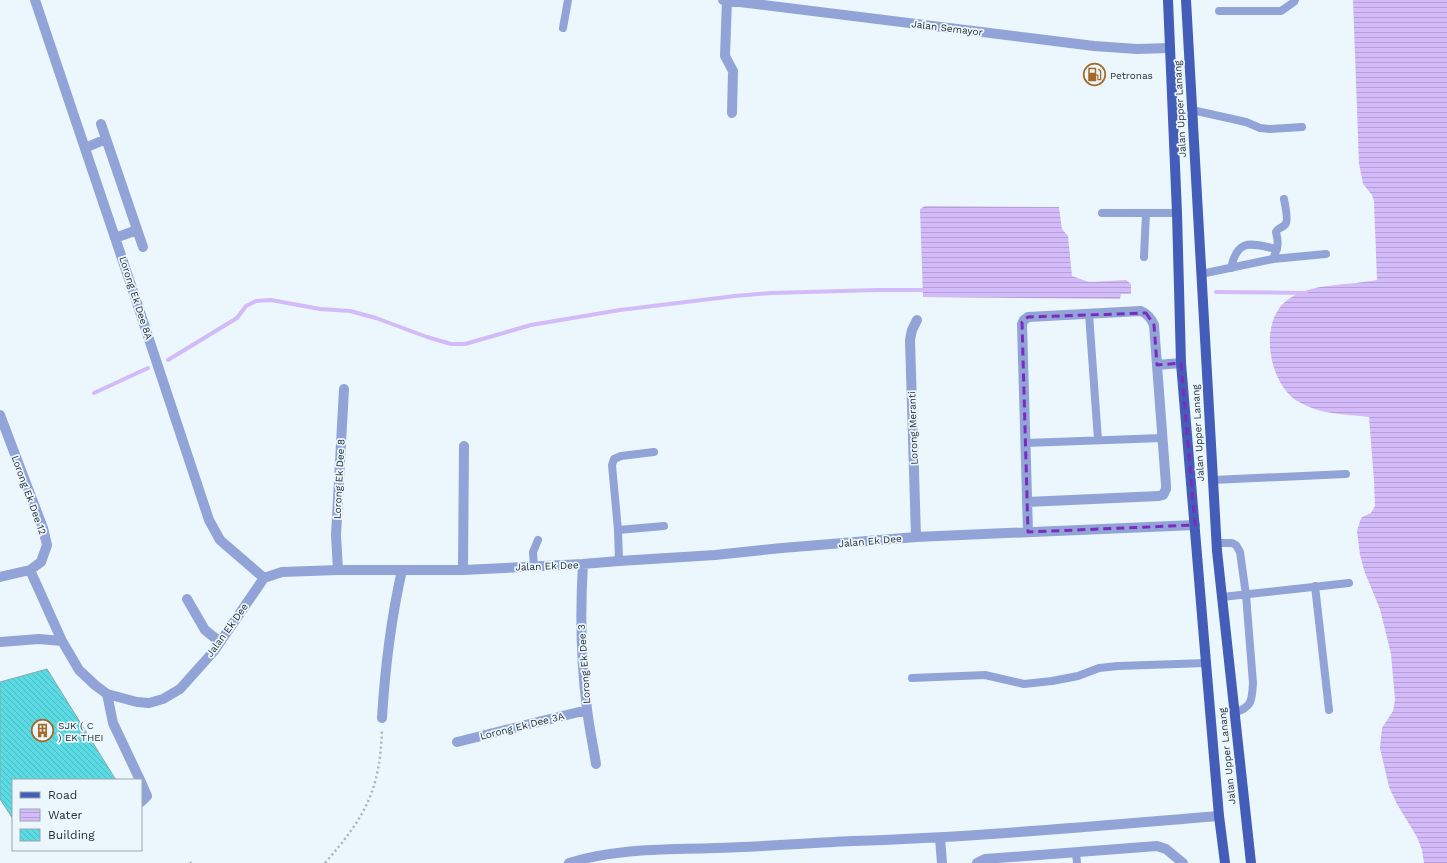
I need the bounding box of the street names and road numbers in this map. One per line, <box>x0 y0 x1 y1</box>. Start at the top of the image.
street label: Jalan Semayor <box>911 18 983 38</box>
street label: Jalan Upper Lanang <box>1172 60 1188 158</box>
street label: Lorong Ek Dee 8A <box>117 255 155 341</box>
street label: Jalan Upper Lanang <box>1190 384 1206 482</box>
street label: Lorong Meranti <box>906 391 920 465</box>
street label: Lorong Ek Dee 8 <box>331 439 347 519</box>
street label: Lorong Ek Dee 12 <box>10 454 49 536</box>
street label: Jalan Ek Dee <box>838 533 902 549</box>
street label: Jalan Ek Dee <box>515 559 579 573</box>
street label: Jalan Ek Dee <box>204 601 250 659</box>
street label: Lorong Ek Dee 3 <box>576 624 592 704</box>
street label: Jalan Upper Lanang <box>1216 706 1238 805</box>
street label: Lorong Ek Dee 3A <box>479 710 566 742</box>

